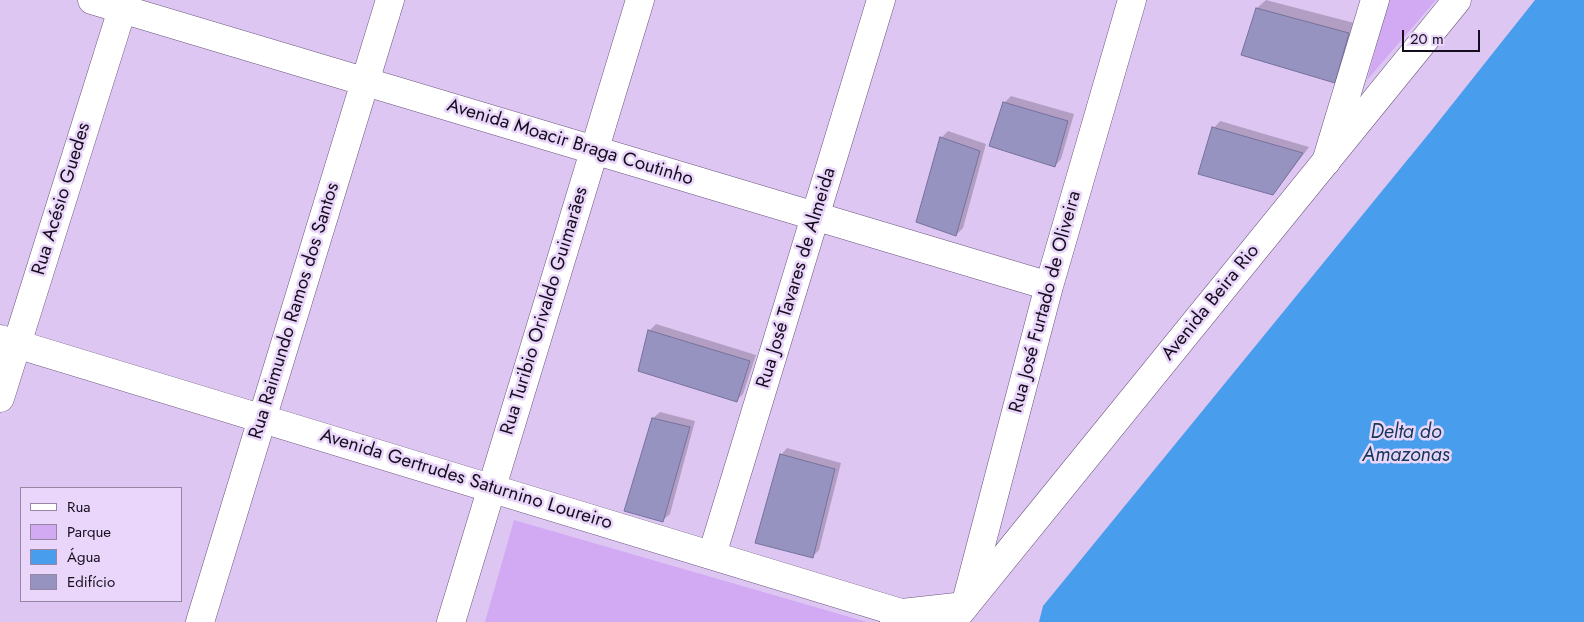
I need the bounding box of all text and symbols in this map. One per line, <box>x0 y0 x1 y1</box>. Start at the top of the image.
scale bar <box>1404 20 1482 52</box>
text: 20 m <box>1410 28 1444 50</box>
street label: Avenida Moacir Braga Coutinho <box>444 95 696 191</box>
street label: Rua Acésio Guedes <box>28 120 96 278</box>
street label: Rua José Tavares de Almeida <box>753 165 841 391</box>
street label: Rua Raimundo Ramos dos Santos <box>245 180 345 442</box>
street label: Rua Turibio Orivaldo Guimarães <box>496 184 594 438</box>
street label: Rua José Furtado de Oliveira <box>1005 189 1087 415</box>
street label: Avenida Beira Rio <box>1157 240 1265 366</box>
water label: Delta do Amazonas <box>1362 421 1450 468</box>
street label: Avenida Gertrudes Saturnino Loureiro <box>317 425 615 535</box>
legend <box>20 487 182 602</box>
text: Rua <box>67 496 91 518</box>
text: Parque <box>67 521 111 543</box>
text: Água <box>67 546 101 568</box>
text: Edifício <box>67 571 115 593</box>

